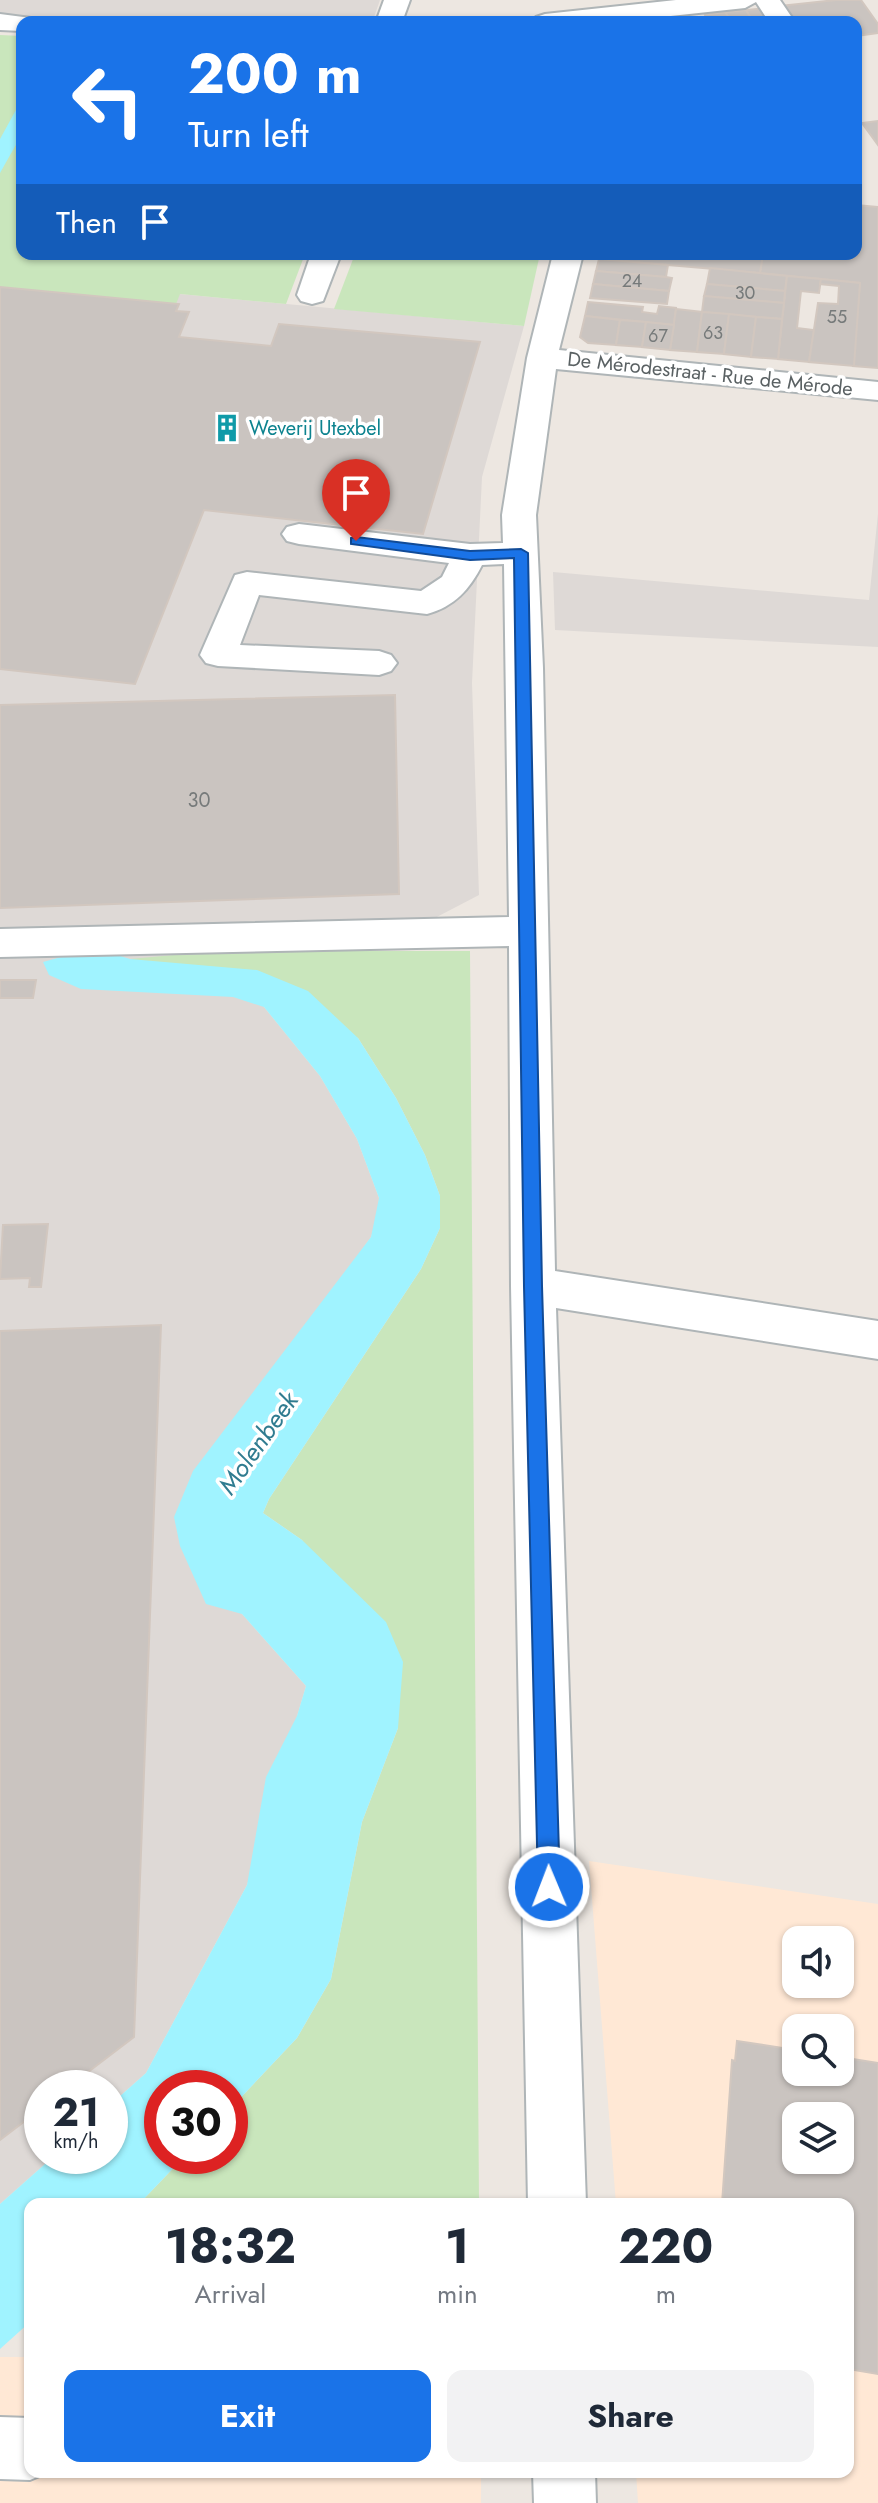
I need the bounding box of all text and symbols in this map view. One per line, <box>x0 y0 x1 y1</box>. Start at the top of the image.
text: 200 m <box>188 33 362 114</box>
icon: left <box>56 48 160 152</box>
text: Turn left <box>188 108 309 160</box>
icon: arrive <box>133 200 177 244</box>
text: Then <box>56 201 117 244</box>
house number: 24 <box>622 268 642 294</box>
house number: 30 <box>735 280 756 306</box>
house number: 55 <box>827 304 847 330</box>
house number: 63 <box>703 320 723 346</box>
house number: 67 <box>648 323 668 349</box>
street label: De Mérodestraat - Rue de Mérode <box>566 345 854 403</box>
building icon: Weverij Utexbel <box>212 413 242 443</box>
place label: Weverij Utexbel <box>249 414 381 443</box>
pin <box>322 459 390 541</box>
icon: arrive <box>334 471 378 515</box>
house number: 30 <box>188 786 210 815</box>
water label: Molenbeek <box>209 1382 308 1502</box>
position arrow <box>507 1845 591 1929</box>
map controls <box>782 1926 854 2174</box>
button: sound <box>782 1926 854 1998</box>
button: search <box>782 2014 854 2086</box>
speed limit sign: 30 <box>144 2070 248 2174</box>
text: 21 <box>53 2083 99 2141</box>
button: layers <box>782 2102 854 2174</box>
text: km/h <box>53 2127 99 2156</box>
text: 18:32 <box>165 2212 296 2281</box>
text: 1 <box>445 2212 469 2281</box>
text: 220 <box>618 2212 713 2281</box>
text: Arrival <box>195 2275 266 2313</box>
text: min <box>437 2275 478 2313</box>
text: m <box>656 2275 676 2313</box>
button: Exit <box>64 2370 431 2462</box>
button: Share <box>447 2370 814 2462</box>

